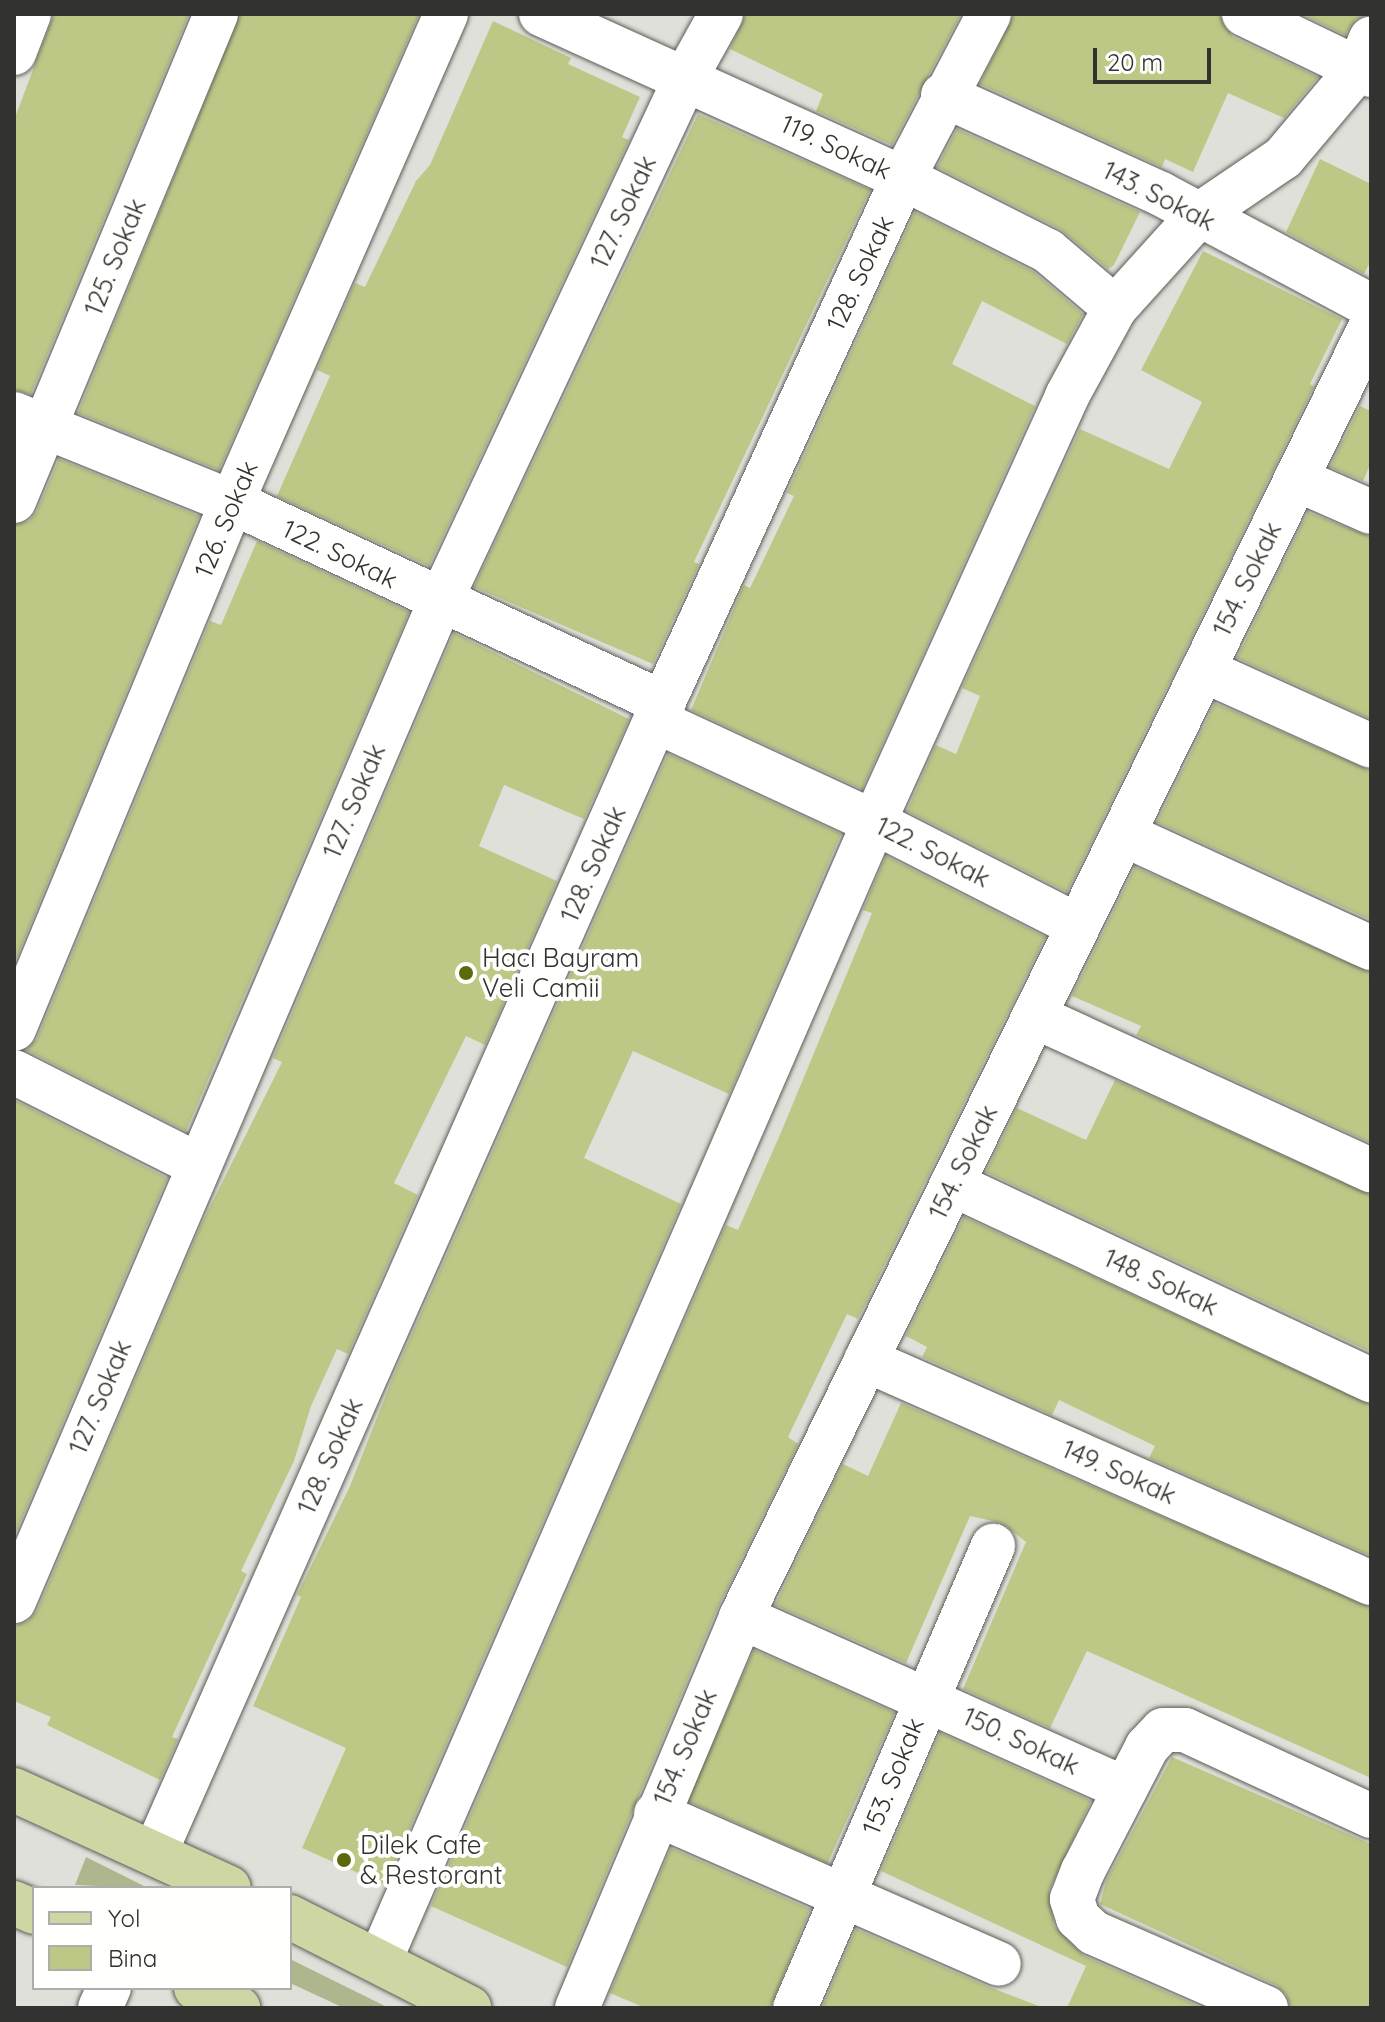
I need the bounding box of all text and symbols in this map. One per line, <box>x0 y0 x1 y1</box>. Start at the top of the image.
scale bar <box>1097 32 1215 82</box>
text: 20 m <box>1107 47 1163 77</box>
street label: 119. Sokak <box>776 108 896 186</box>
street label: 127. Sokak <box>583 151 663 273</box>
street label: 143. Sokak <box>1098 154 1220 238</box>
street label: 125. Sokak <box>77 194 153 320</box>
street label: 128. Sokak <box>820 210 900 336</box>
street label: 126. Sokak <box>187 456 265 582</box>
street label: 122. Sokak <box>277 513 403 595</box>
street label: 154. Sokak <box>1206 517 1288 641</box>
street label: 127. Sokak <box>316 739 392 863</box>
street label: 128. Sokak <box>554 801 632 927</box>
street label: 122. Sokak <box>871 810 995 894</box>
place label: Hacı Bayram Veli Camii <box>482 942 639 1004</box>
marker: Hacı Bayram Veli Camii <box>457 964 475 982</box>
street label: 154. Sokak <box>922 1100 1004 1224</box>
street label: 148. Sokak <box>1099 1242 1223 1322</box>
street label: 127. Sokak <box>62 1335 138 1459</box>
street label: 128. Sokak <box>291 1393 369 1519</box>
street label: 149. Sokak <box>1057 1433 1181 1511</box>
street label: 154. Sokak <box>647 1684 723 1810</box>
street label: 150. Sokak <box>958 1700 1084 1782</box>
street label: 153. Sokak <box>855 1713 931 1839</box>
place label: Dilek Cafe & Restorant <box>360 1829 503 1890</box>
marker: Dilek Cafe & Restorant <box>335 1851 353 1869</box>
legend <box>32 1886 292 1990</box>
text: Yol <box>108 1903 140 1933</box>
text: Bina <box>108 1943 157 1973</box>

